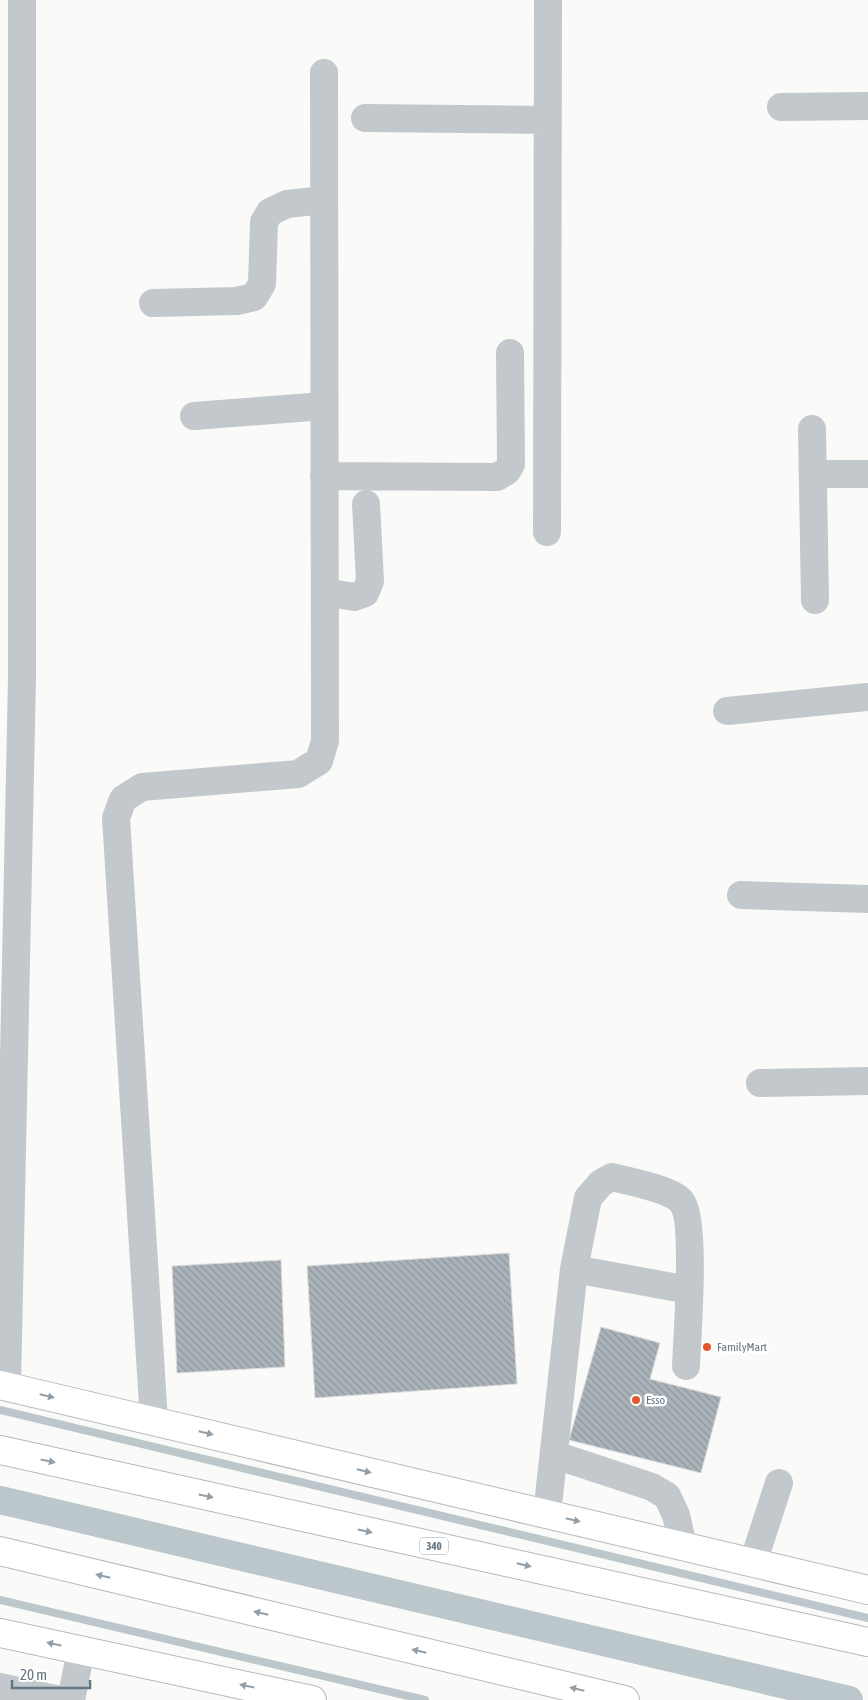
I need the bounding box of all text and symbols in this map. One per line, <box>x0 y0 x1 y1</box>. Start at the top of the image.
place label: FamilyMart <box>717 1340 768 1354</box>
marker: FamilyMart <box>701 1341 713 1353</box>
one-way arrow <box>40 1392 55 1400</box>
place label: Esso <box>646 1393 666 1407</box>
marker: Esso <box>630 1394 642 1406</box>
one-way arrow <box>198 1430 213 1438</box>
one-way arrow <box>40 1457 55 1465</box>
one-way arrow <box>356 1467 371 1475</box>
one-way arrow <box>199 1492 214 1500</box>
one-way arrow <box>565 1516 580 1524</box>
one-way arrow <box>357 1527 373 1535</box>
road number: 340 <box>420 1538 448 1554</box>
one-way arrow <box>516 1562 532 1570</box>
one-way arrow <box>96 1572 111 1580</box>
one-way arrow <box>254 1609 269 1617</box>
one-way arrow <box>46 1640 61 1648</box>
one-way arrow <box>412 1647 427 1655</box>
scale bar <box>12 1658 90 1690</box>
text: 20 m <box>20 1666 47 1683</box>
one-way arrow <box>239 1682 254 1690</box>
one-way arrow <box>570 1685 585 1693</box>

